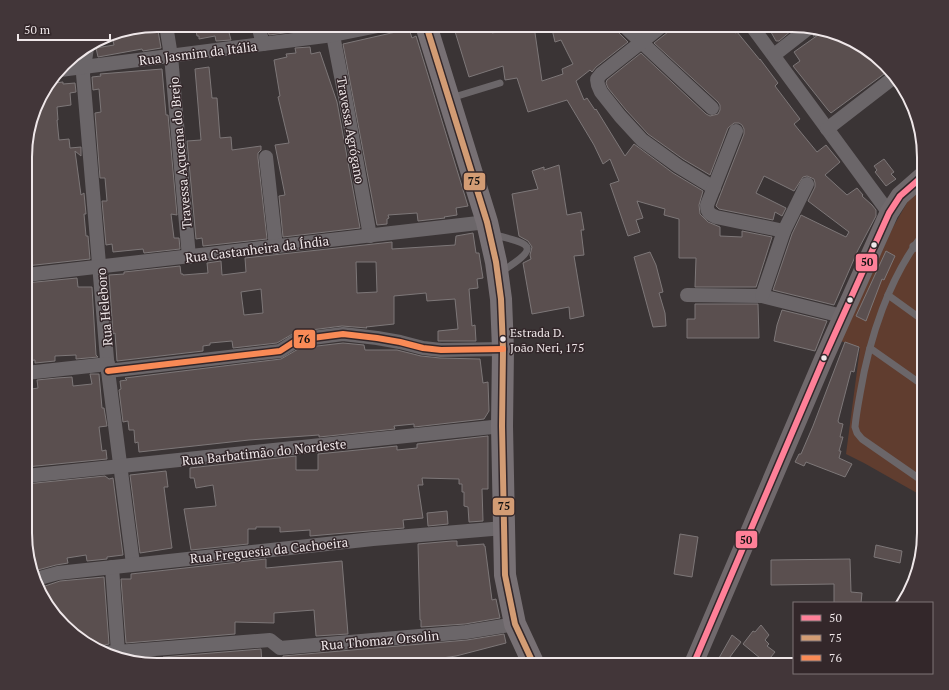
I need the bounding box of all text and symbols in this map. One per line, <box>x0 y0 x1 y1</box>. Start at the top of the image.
scale bar <box>18 16 110 42</box>
text: 50 m <box>24 22 51 37</box>
street label: Rua Jasmim da Itália <box>138 37 259 69</box>
street label: Travessa Agrógano <box>333 75 369 185</box>
street label: Travessa Açucena do Brejo <box>164 76 196 230</box>
line badge: 75 <box>463 172 486 191</box>
text: 75 <box>468 174 480 188</box>
street label: Rua Castanheira da Índia <box>184 231 330 267</box>
unlabelled marker <box>869 240 879 250</box>
line badge: 50 <box>855 253 878 272</box>
text: 50 <box>861 255 873 269</box>
street label: Rua Heleboro <box>92 267 116 347</box>
unlabelled marker <box>845 295 855 305</box>
place label: Estrada D. João Neri, 175 <box>510 325 584 355</box>
line badge: 76 <box>293 329 316 349</box>
text: 76 <box>298 332 310 346</box>
marker: Estrada D. João Neri, 175 <box>498 334 508 344</box>
unlabelled marker <box>819 353 829 363</box>
street label: Rua Barbatimão do Nordeste <box>181 434 347 470</box>
line badge: 75 <box>492 497 515 516</box>
text: 75 <box>498 499 510 513</box>
line badge: 50 <box>735 530 758 549</box>
street label: Rua Freguesia da Cachoeira <box>189 533 349 567</box>
text: 50 <box>740 533 752 547</box>
legend <box>793 602 933 674</box>
text: 50 <box>829 610 842 625</box>
street label: Rua Thomaz Orsolin <box>320 626 440 654</box>
text: 75 <box>829 630 842 645</box>
text: 76 <box>829 650 842 665</box>

